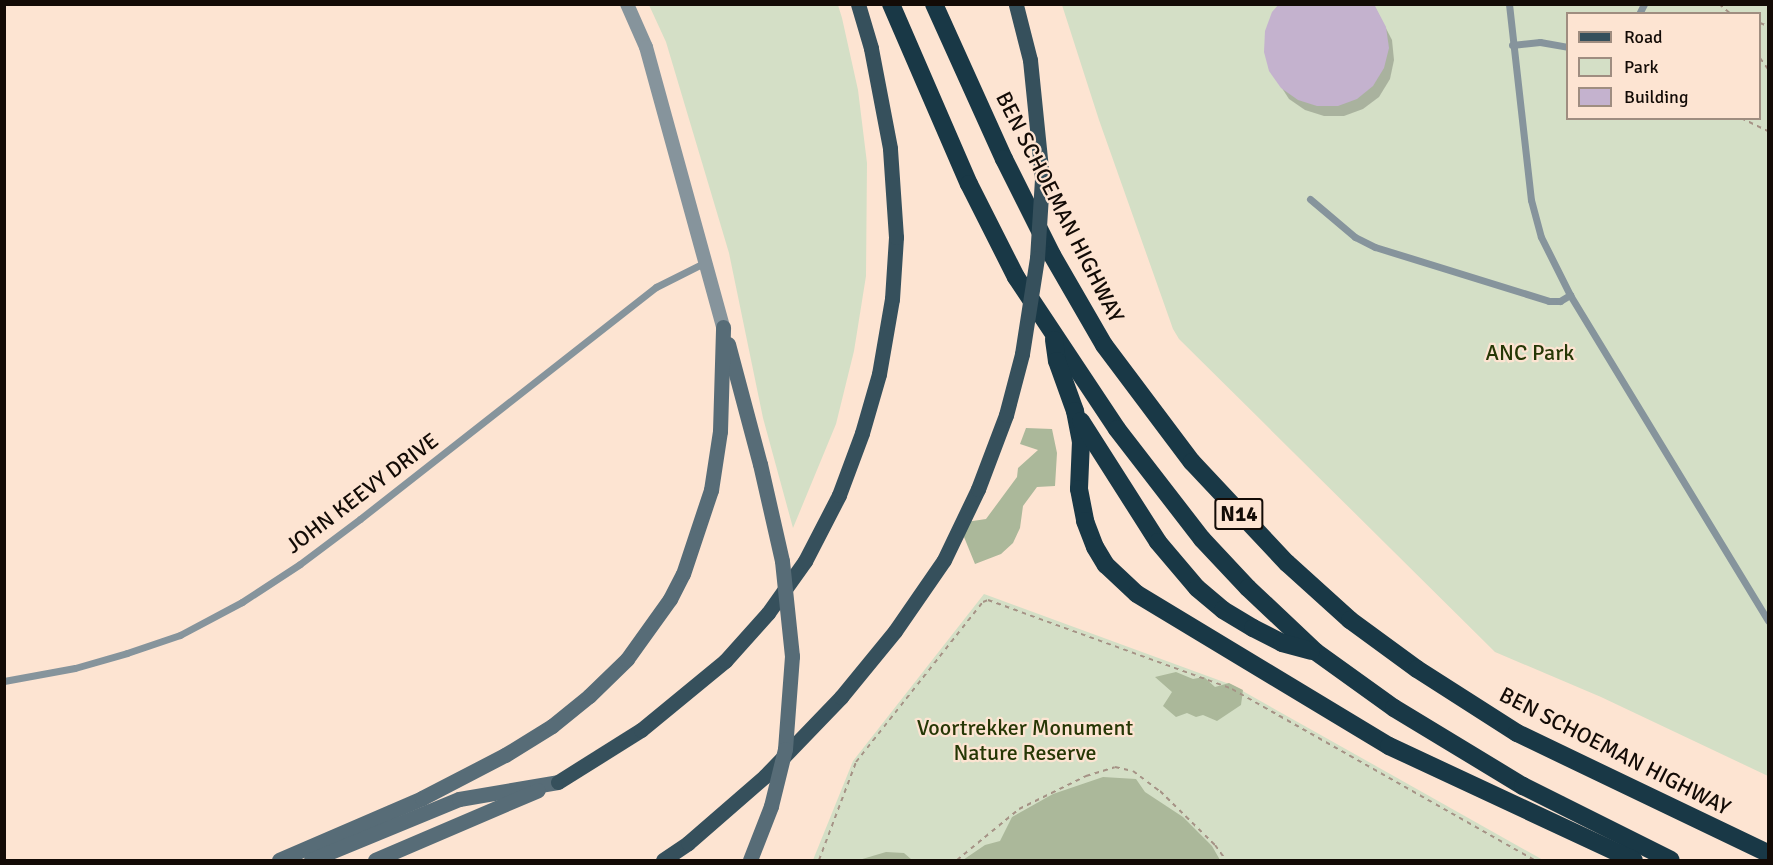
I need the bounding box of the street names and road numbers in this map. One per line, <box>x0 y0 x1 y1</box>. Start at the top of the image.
street label: BEN SCHOEMAN HIGHWAY <box>990 87 1130 327</box>
street label: JOHN KEEVY DRIVE <box>280 427 444 559</box>
road number: N14 <box>1214 496 1264 532</box>
street label: BEN SCHOEMAN HIGHWAY <box>1495 681 1735 821</box>

